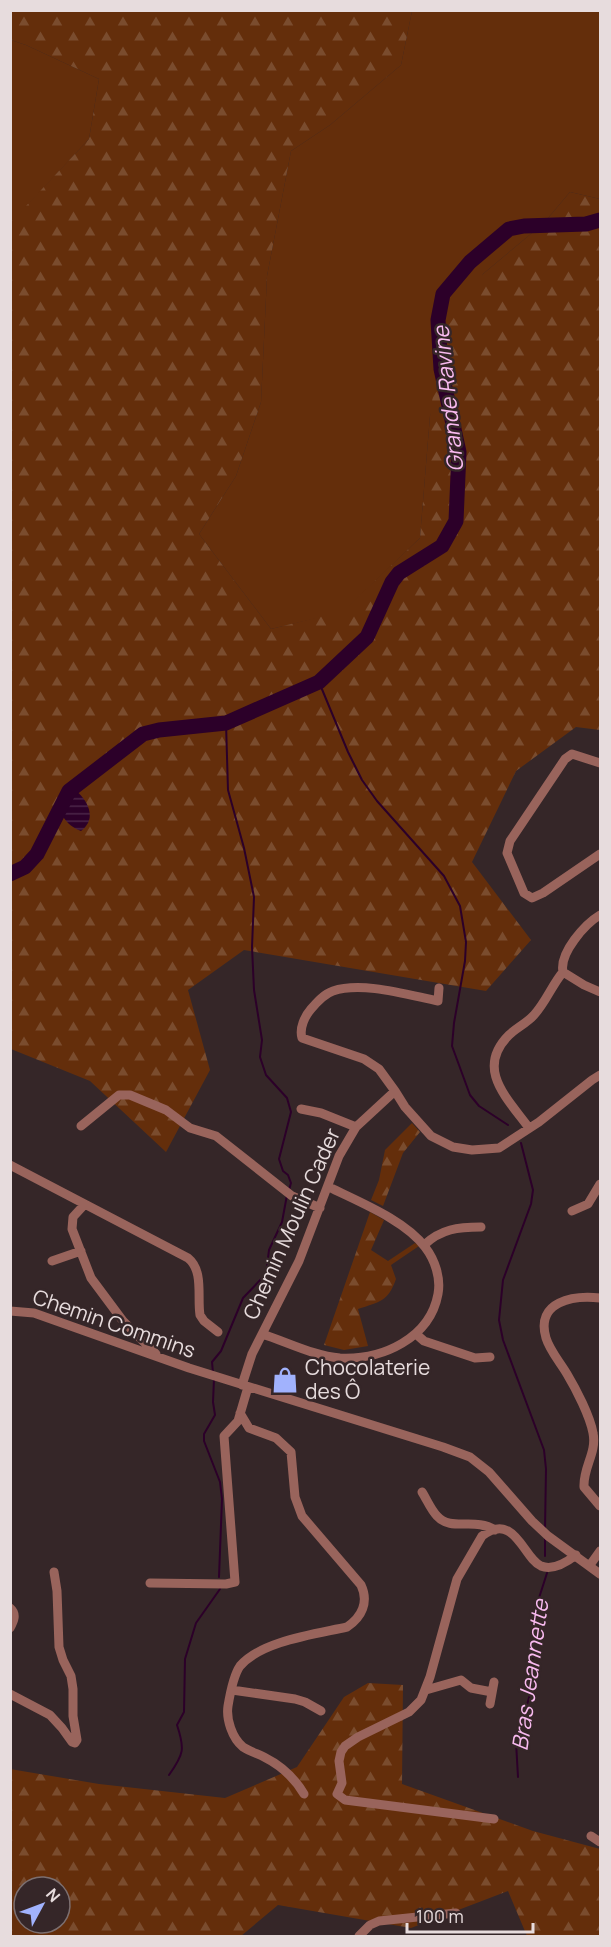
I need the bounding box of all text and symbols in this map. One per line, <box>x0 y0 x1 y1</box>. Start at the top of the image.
water label: Grande Ravine <box>425 324 471 473</box>
street label: Chemin Moulin Cader <box>236 1123 346 1324</box>
street label: Chemin Commins <box>29 1282 199 1364</box>
place label: Chocolaterie des Ô <box>305 1353 430 1405</box>
shop icon: Chocolaterie des Ô <box>270 1365 300 1395</box>
water label: Bras Jeannette <box>505 1596 556 1753</box>
north arrow <box>12 1875 72 1935</box>
text: N <box>41 1884 65 1907</box>
scale bar <box>407 1896 533 1934</box>
text: 100 m <box>416 1904 464 1928</box>

